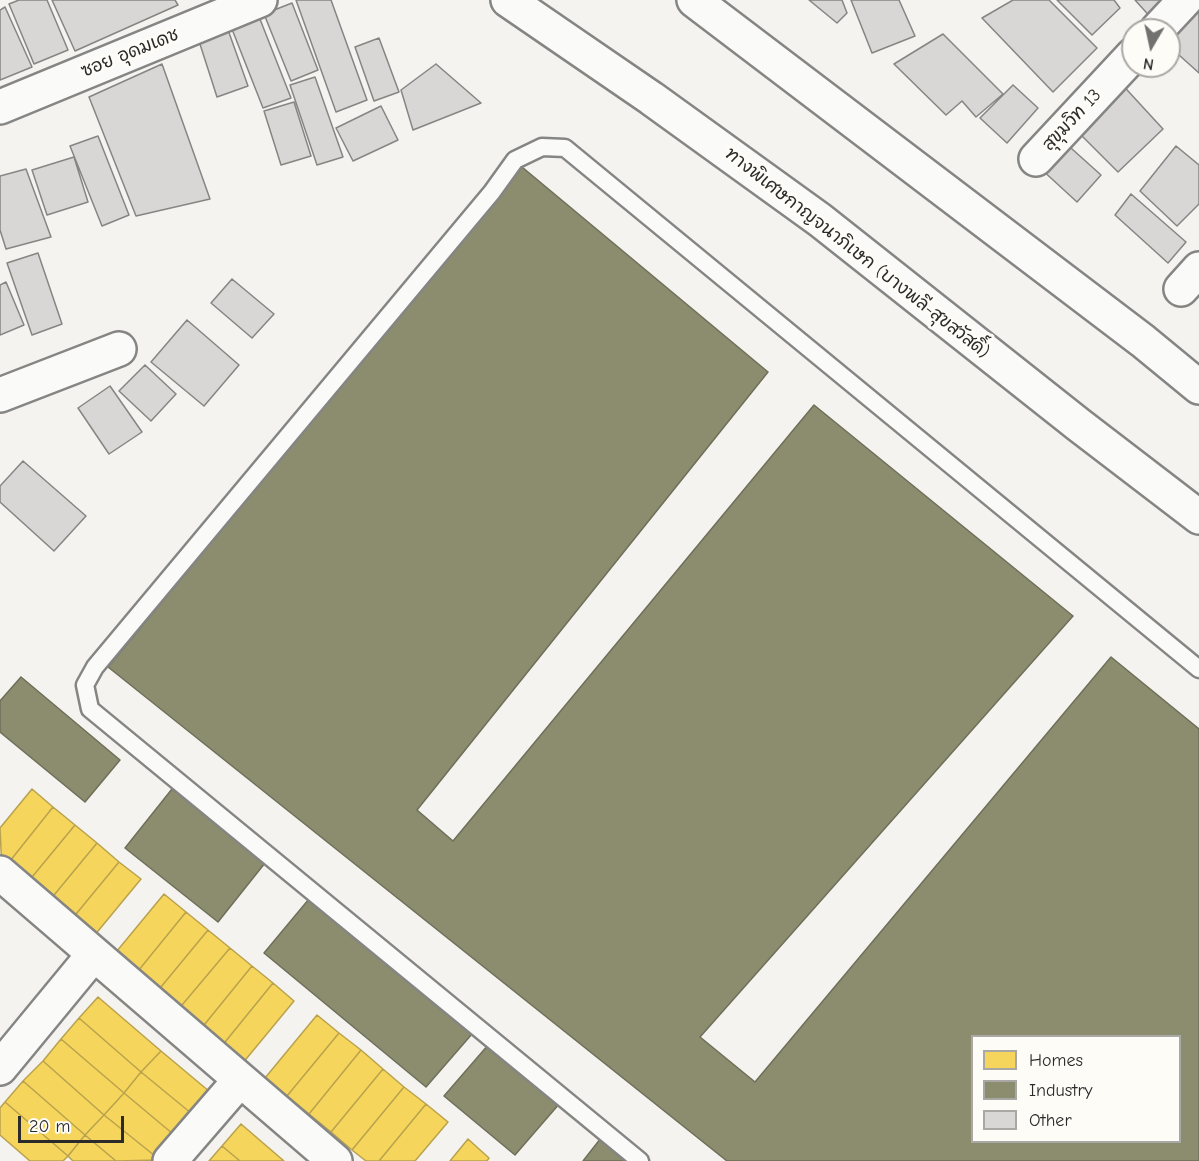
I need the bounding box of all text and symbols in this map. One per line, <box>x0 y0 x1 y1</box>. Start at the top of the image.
north arrow <box>1121 18 1181 78</box>
street label: ซอย อุดมเดช <box>78 24 182 82</box>
text: N <box>1142 54 1155 74</box>
street label: สุขุมวิท 13 <box>1038 85 1106 155</box>
street label: ทางพิเศษกาญจนาภิเษก (บางพลี-สุขสวัสดิ์) <box>720 143 994 363</box>
legend <box>971 1035 1181 1143</box>
text: Homes <box>1029 1050 1083 1071</box>
text: Industry <box>1029 1080 1093 1101</box>
scale bar <box>21 1104 128 1142</box>
text: Other <box>1029 1110 1072 1131</box>
text: 20 m <box>29 1116 70 1137</box>

